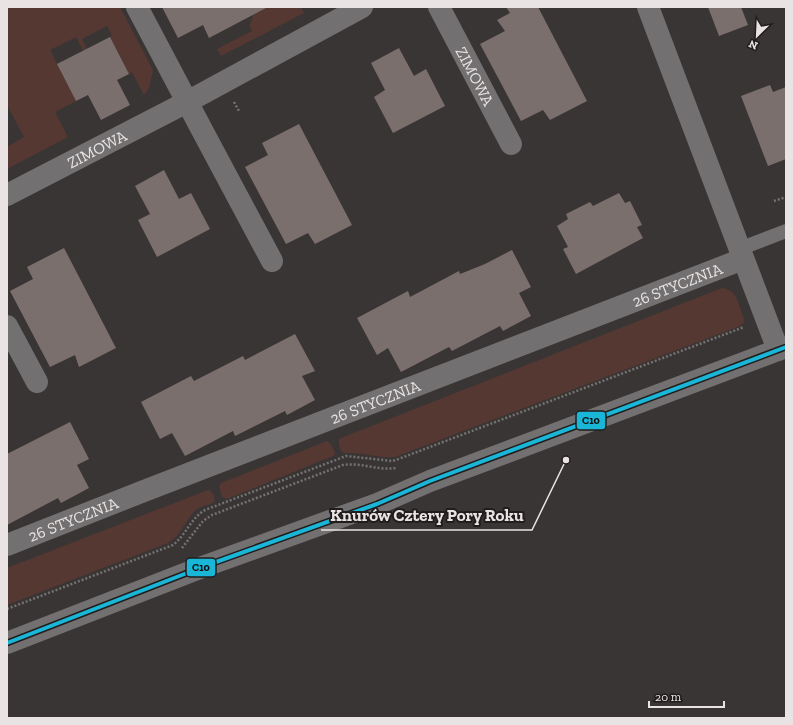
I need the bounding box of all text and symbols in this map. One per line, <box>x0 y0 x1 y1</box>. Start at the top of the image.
north arrow <box>737 16 777 56</box>
text: N <box>746 37 760 52</box>
street label: ZIMOWA <box>452 44 498 110</box>
street label: ZIMOWA <box>64 126 130 172</box>
street label: 26 STYCZNIA <box>630 259 726 311</box>
street label: 26 STYCZNIA <box>327 376 424 428</box>
line badge: C10 <box>576 411 606 430</box>
text: C10 <box>582 414 600 427</box>
street label: 26 STYCZNIA <box>26 493 122 546</box>
callout: Knurów Cztery Pory Roku <box>321 501 532 530</box>
text: Knurów Cztery Pory Roku <box>330 505 524 525</box>
line badge: C10 <box>186 558 216 577</box>
text: C10 <box>192 561 210 574</box>
scale bar <box>649 683 724 709</box>
text: 20 m <box>655 690 682 704</box>

